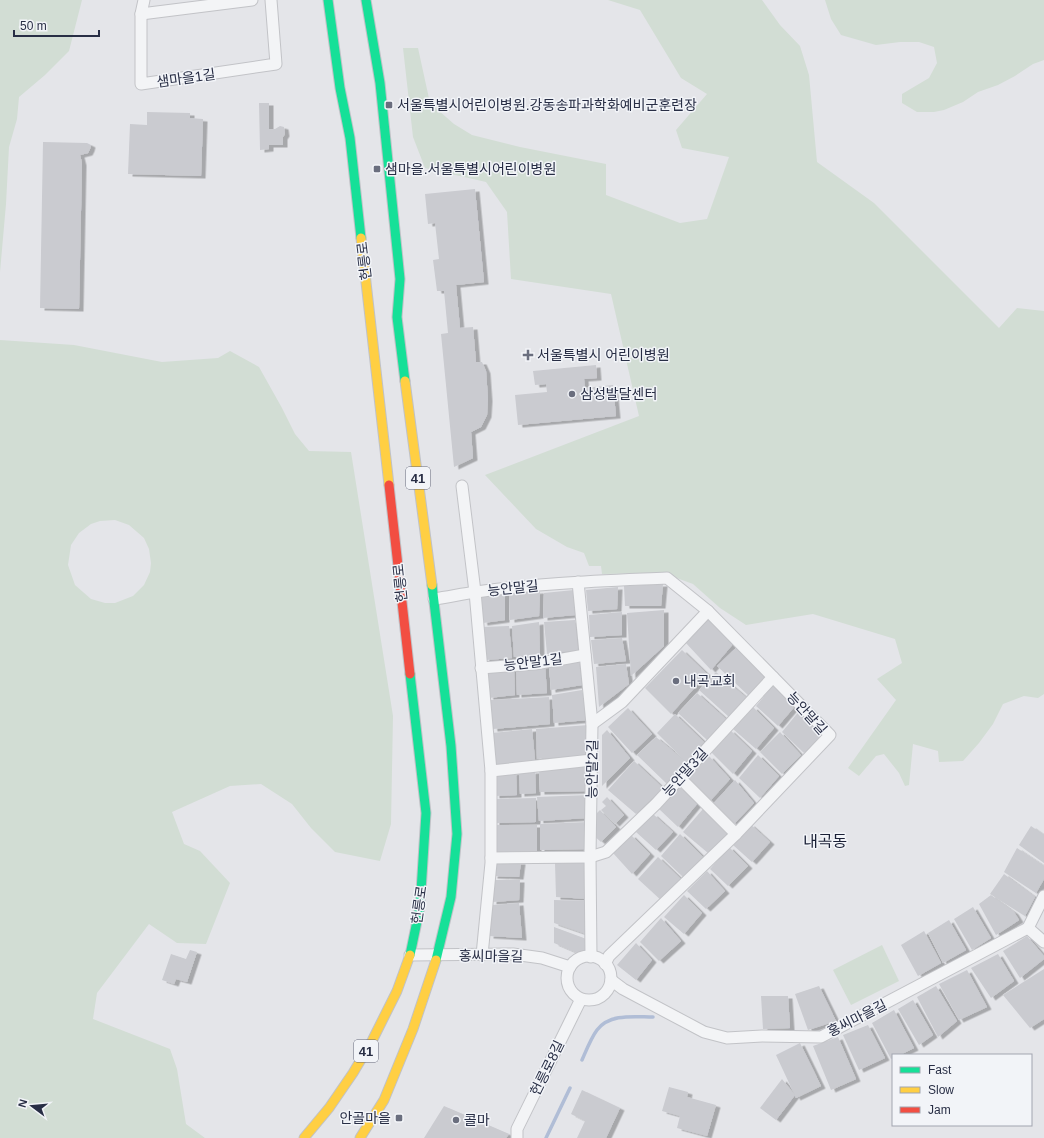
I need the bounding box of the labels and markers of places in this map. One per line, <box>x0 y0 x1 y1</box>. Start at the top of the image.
place label: 서울특별시어린이병원.강동송파과학화예비군훈련장 <box>397 97 697 113</box>
marker: 서울특별시어린이병원.강동송파과학화예비군훈련장 <box>384 100 394 110</box>
place label: 샘마을.서울특별시어린이병원 <box>385 161 556 177</box>
marker: 샘마을.서울특별시어린이병원 <box>372 164 382 174</box>
place label: 서울특별시 어린이병원 <box>537 347 670 363</box>
marker: 서울특별시 어린이병원 <box>522 349 534 361</box>
place label: 삼성발달센터 <box>580 386 657 402</box>
marker: 삼성발달센터 <box>567 389 577 399</box>
place label: 내곡교회 <box>684 673 736 689</box>
marker: 내곡교회 <box>671 676 681 686</box>
place label: 안골마을 <box>339 1110 391 1126</box>
place label: 콜마 <box>464 1112 490 1128</box>
marker: 안골마을 <box>394 1113 404 1123</box>
marker: 콜마 <box>451 1115 461 1125</box>

